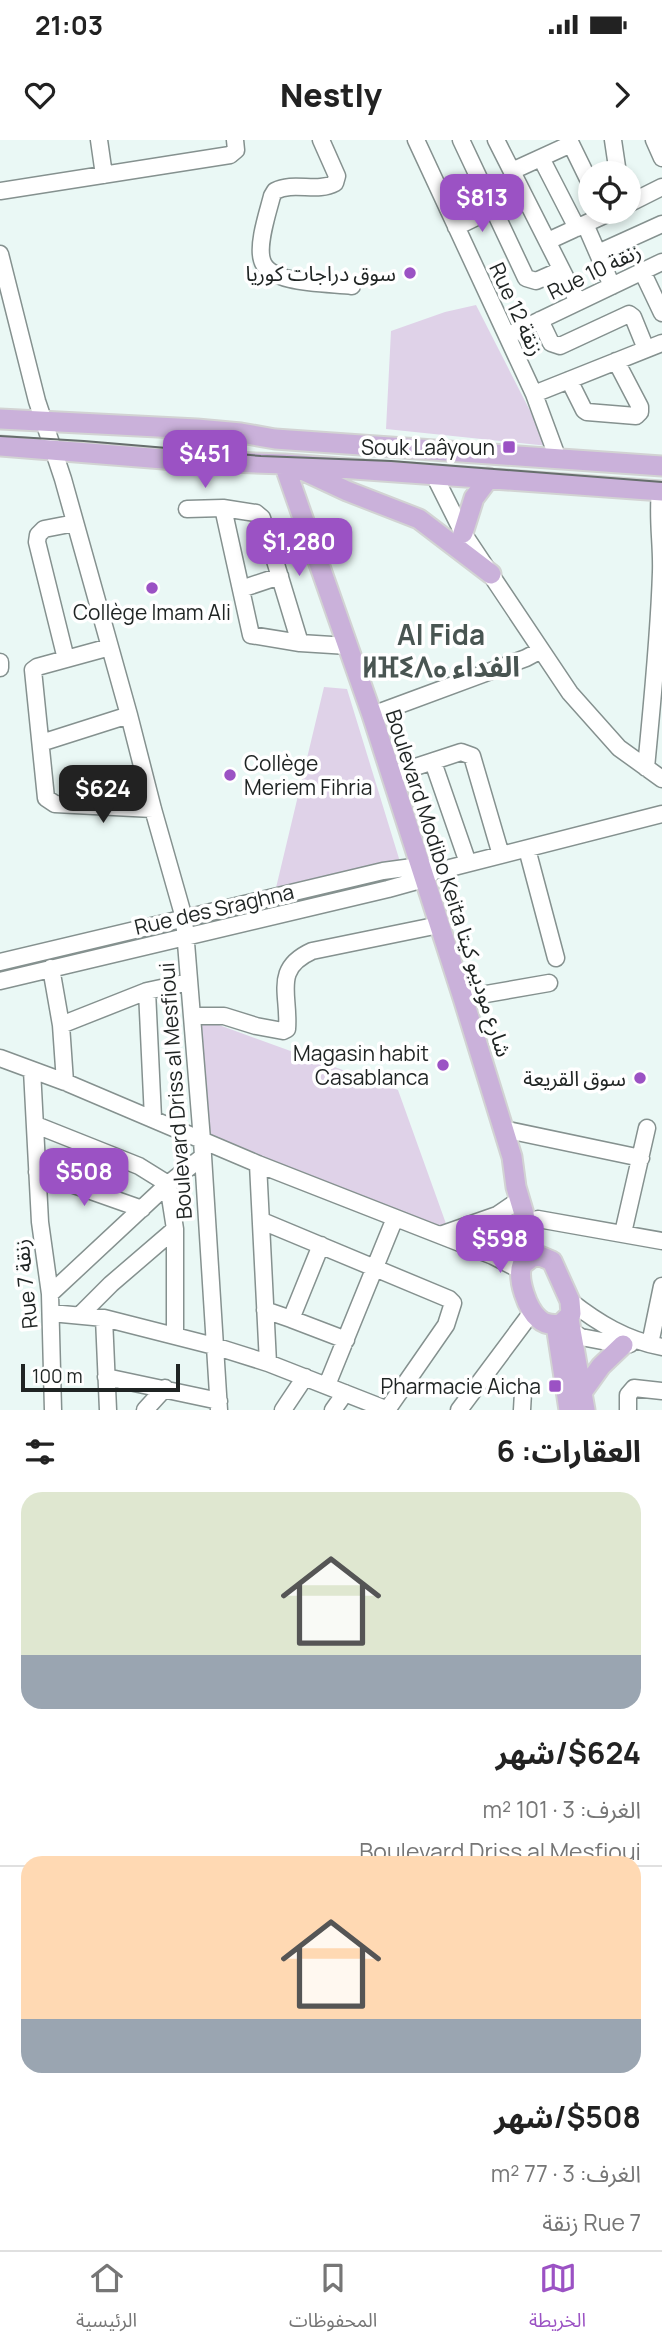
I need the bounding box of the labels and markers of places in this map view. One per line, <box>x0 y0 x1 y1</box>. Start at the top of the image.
pin: $813 <box>441 174 523 234</box>
place label: سوق دراجات كوريا <box>245 259 396 287</box>
marker: سوق دراجات كوريا <box>402 265 418 281</box>
pin: $451 <box>164 430 246 490</box>
place label: Souk Laâyoun <box>361 433 495 461</box>
marker: Souk Laâyoun <box>501 439 517 455</box>
pin: $1,280 <box>242 518 356 578</box>
marker: Collège Imam Ali <box>144 580 160 596</box>
place label: Collège Imam Ali <box>73 598 231 626</box>
place label: Collège Meriem Fihria <box>244 749 372 801</box>
pin: $624 <box>62 766 144 825</box>
marker: Collège Meriem Fihria <box>222 767 238 783</box>
place label: Magasin habit Casablanca <box>293 1039 429 1091</box>
marker: Magasin habit Casablanca <box>435 1057 451 1073</box>
place label: سوق القريعة <box>523 1064 626 1092</box>
marker: سوق القريعة <box>632 1070 648 1086</box>
pin: $508 <box>43 1149 125 1208</box>
pin: $598 <box>459 1216 541 1275</box>
place label: Pharmacie Aicha <box>380 1372 541 1400</box>
marker: Pharmacie Aicha <box>547 1378 563 1394</box>

